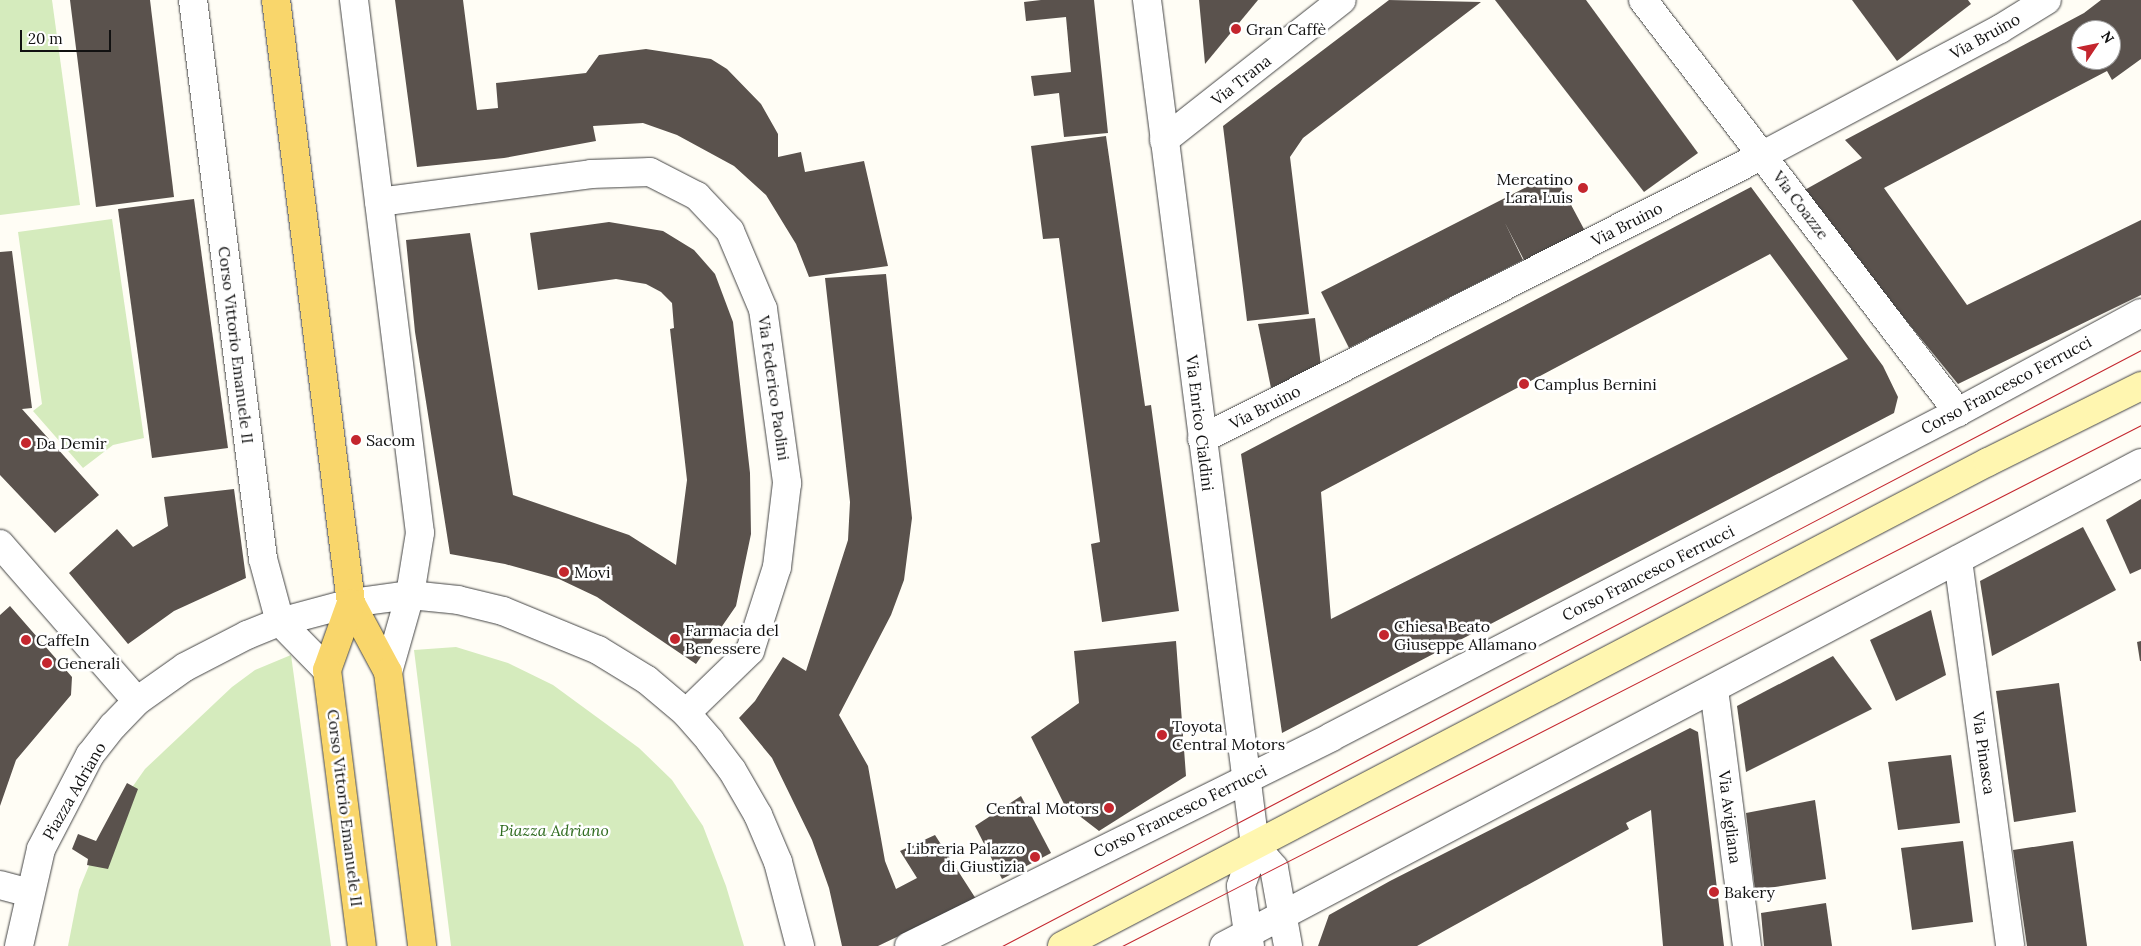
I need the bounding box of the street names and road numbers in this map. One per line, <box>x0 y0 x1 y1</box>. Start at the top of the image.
street label: Via Bruino <box>1947 9 2023 63</box>
street label: Via Trana <box>1207 51 1275 109</box>
street label: Via Coazze <box>1769 167 1833 243</box>
street label: Via Bruino <box>1588 198 1666 250</box>
street label: Corso Vittorio Emanuele II <box>214 245 258 445</box>
street label: Via Federico Paolini <box>754 314 794 462</box>
street label: Corso Francesco Ferrucci <box>1917 332 2095 438</box>
street label: Via Enrico Cialdini <box>1182 354 1218 492</box>
street label: Via Bruino <box>1226 381 1304 433</box>
street label: Corso Francesco Ferrucci <box>1559 521 1737 625</box>
street label: Corso Vittorio Emanuele II <box>323 708 367 908</box>
street label: Via Pinasca <box>1969 710 1999 796</box>
street label: Piazza Adriano <box>38 739 110 843</box>
street label: Corso Francesco Ferrucci <box>1090 761 1270 861</box>
street label: Via Avigliana <box>1715 769 1745 865</box>

